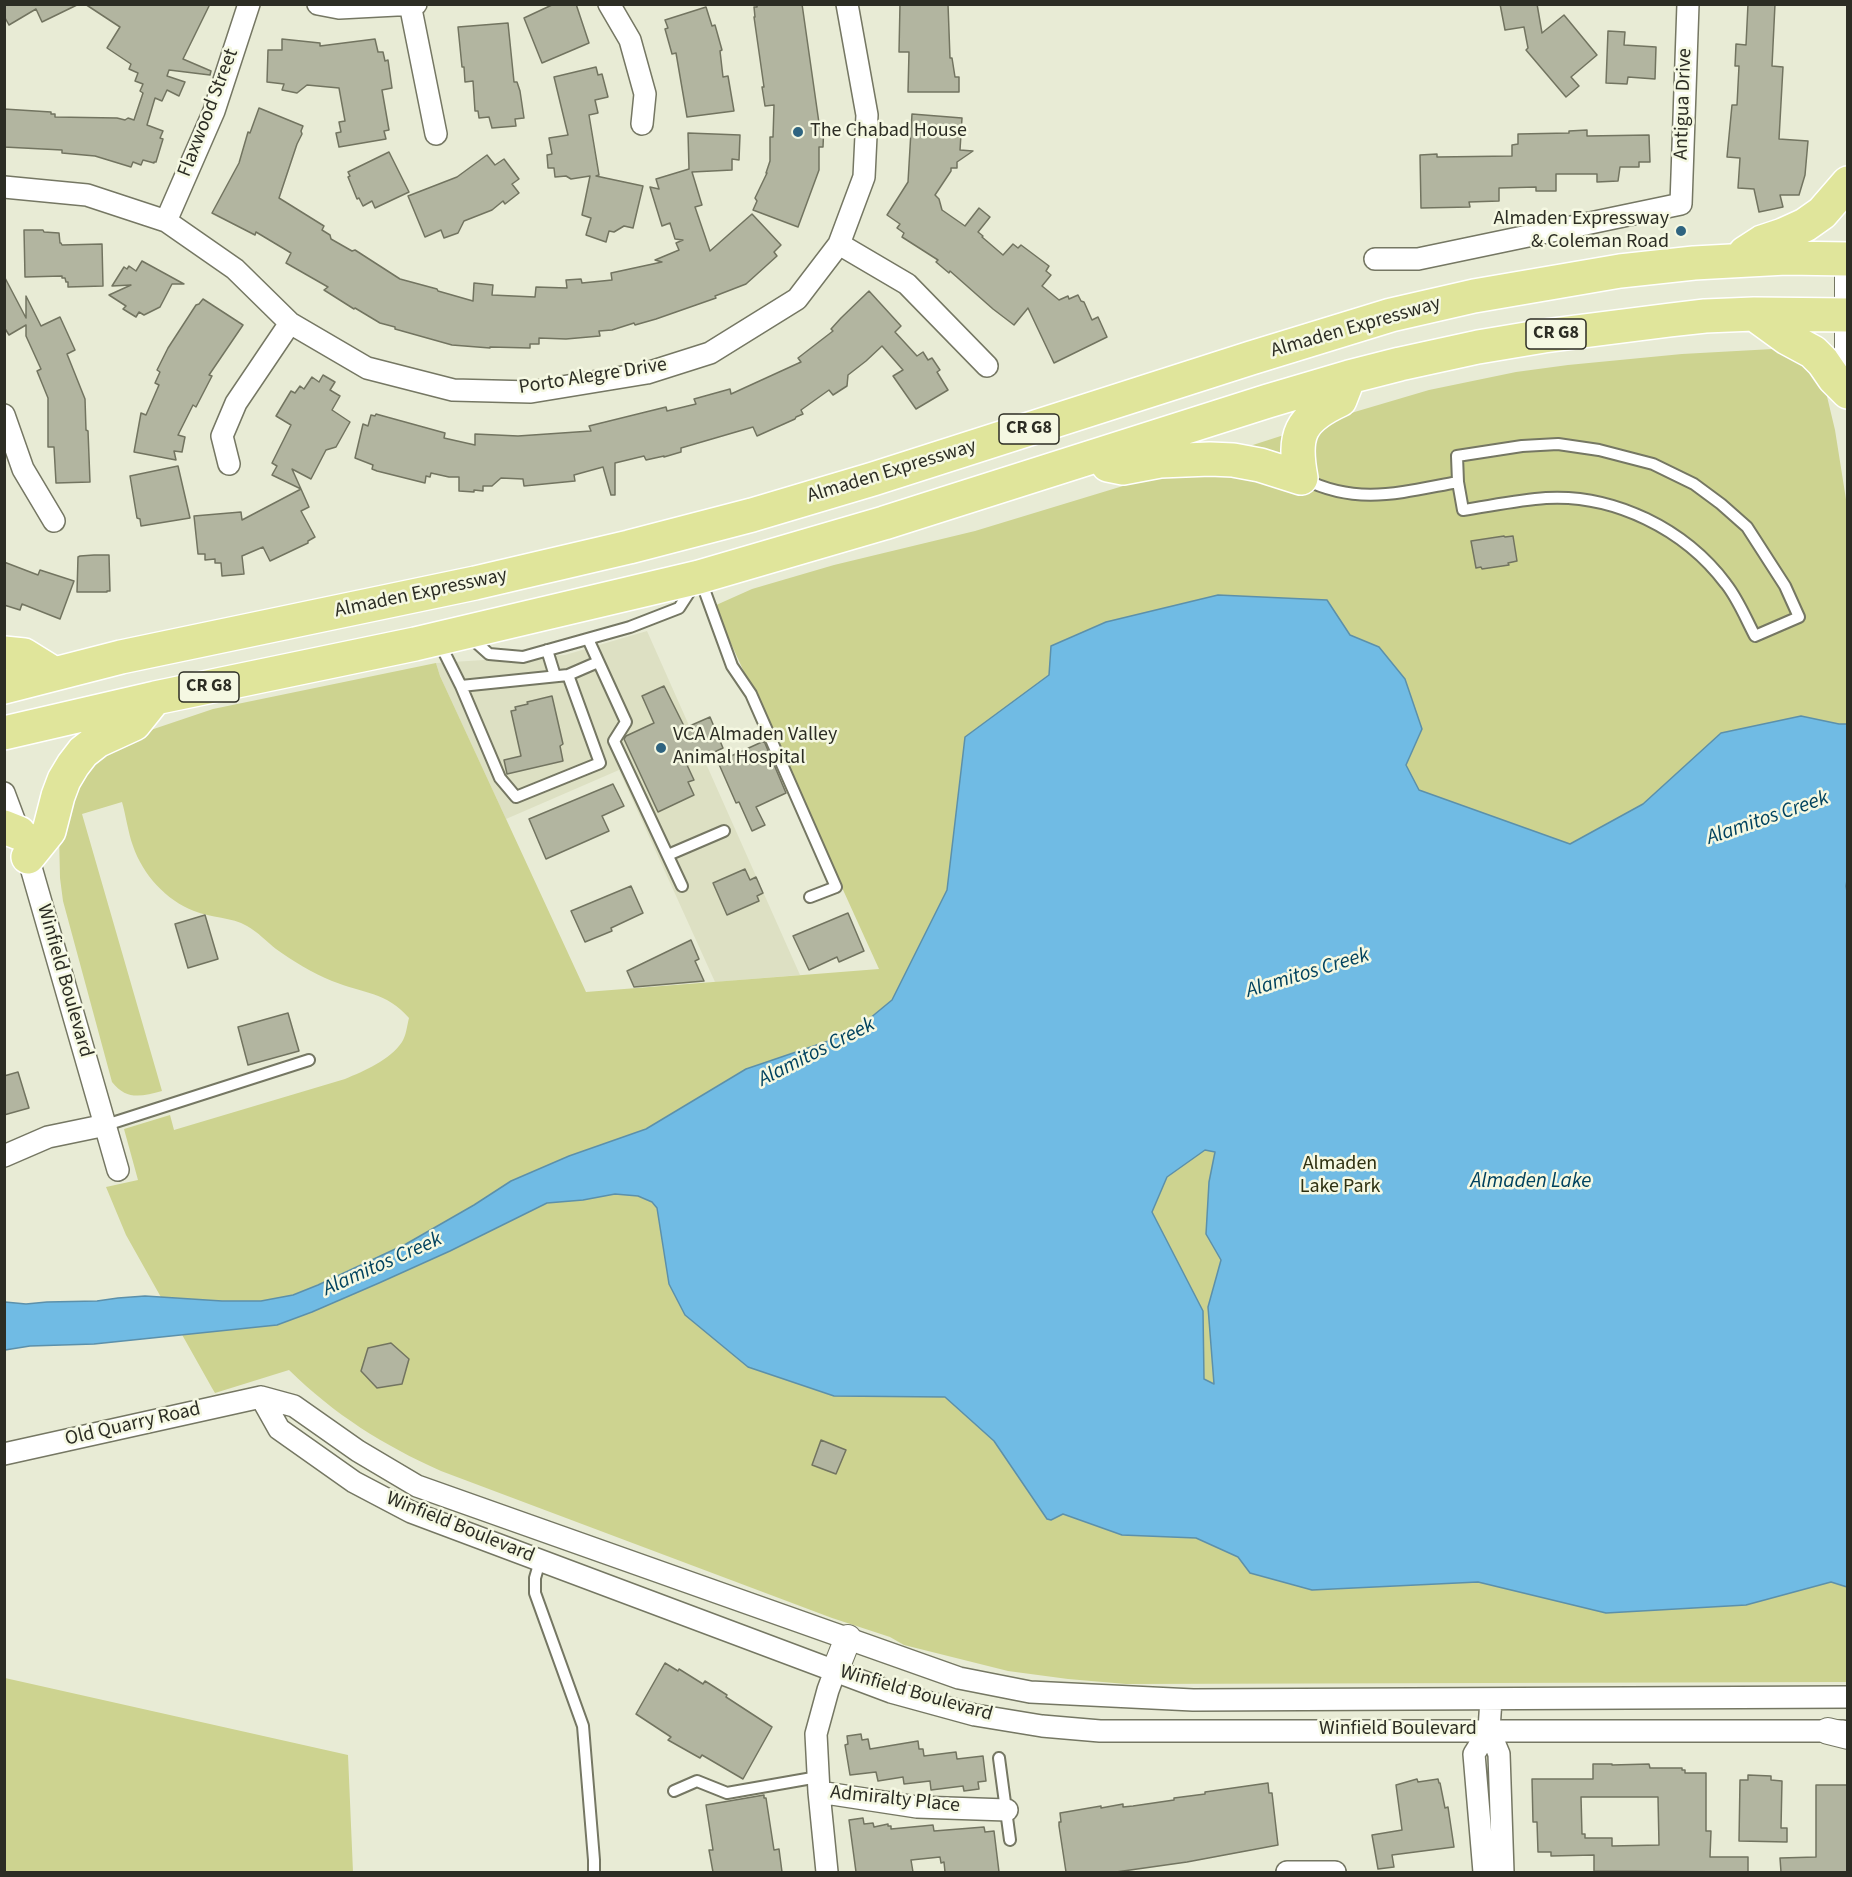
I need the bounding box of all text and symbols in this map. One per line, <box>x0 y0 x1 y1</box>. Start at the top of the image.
street label: Flaxwood Street <box>174 46 244 180</box>
street label: Antigua Drive <box>1670 48 1698 160</box>
place label: The Chabad House <box>810 120 967 144</box>
marker: The Chabad House <box>791 125 805 139</box>
place label: Almaden Expressway & Coleman Road <box>1493 208 1669 255</box>
marker: Almaden Expressway & Coleman Road <box>1674 224 1688 238</box>
street label: Almaden Expressway <box>1268 292 1444 364</box>
road number: CR G8 <box>1526 319 1586 349</box>
street label: Porto Alegre Drive <box>517 353 669 401</box>
road number: CR G8 <box>999 414 1059 444</box>
street label: Almaden Expressway <box>805 435 979 509</box>
street label: Almaden Expressway <box>333 564 509 624</box>
road number: CR G8 <box>179 672 239 702</box>
place label: VCA Almaden Valley Animal Hospital <box>673 724 837 771</box>
marker: VCA Almaden Valley Animal Hospital <box>654 741 668 755</box>
water label: Alamitos Creek <box>1704 786 1832 852</box>
street label: Winfield Boulevard <box>31 902 97 1060</box>
water label: Alamitos Creek <box>1243 943 1373 1005</box>
water label: Alamitos Creek <box>754 1013 880 1093</box>
park label: Almaden Lake Park <box>1300 1153 1380 1200</box>
water label: Almaden Lake <box>1471 1169 1591 1195</box>
water label: Alamitos Creek <box>320 1228 446 1302</box>
street label: Old Quarry Road <box>63 1398 203 1452</box>
street label: Winfield Boulevard <box>382 1487 538 1569</box>
street label: Winfield Boulevard <box>837 1661 995 1727</box>
street label: Winfield Boulevard <box>1319 1718 1477 1742</box>
street label: Admiralty Place <box>829 1781 961 1819</box>

